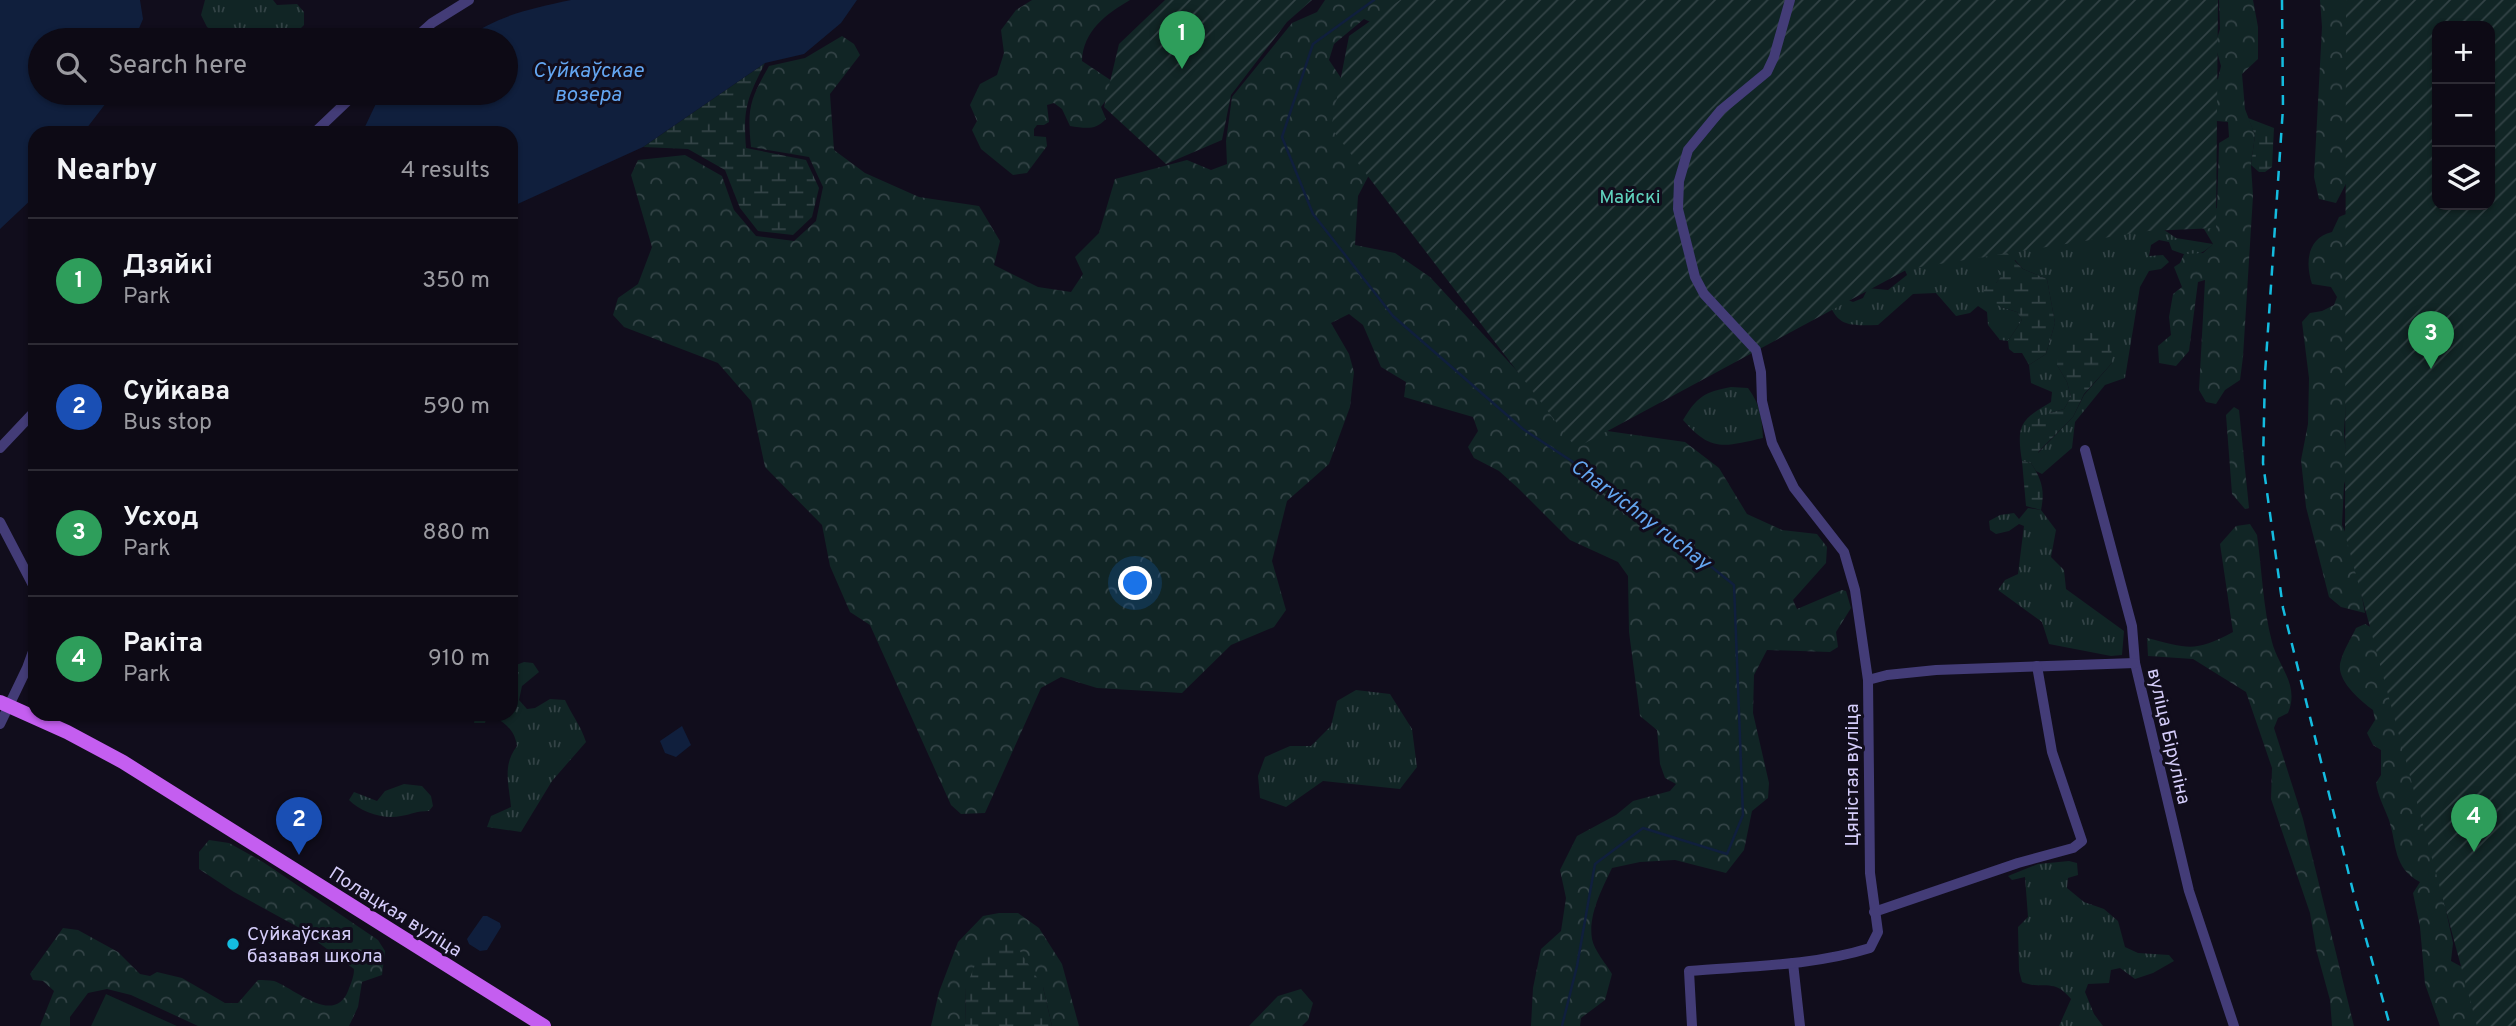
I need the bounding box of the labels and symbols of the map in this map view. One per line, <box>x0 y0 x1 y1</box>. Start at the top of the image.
pin: 1 <box>1159 11 1205 69</box>
water label: Суйкаўскае возера <box>532 58 645 109</box>
park label: Майскі <box>1599 186 1661 210</box>
pin: 3 <box>2408 311 2454 369</box>
water label: Charvichny ruchay <box>1564 454 1717 578</box>
your location <box>1118 566 1152 600</box>
street label: вуліца Біруліна <box>2141 666 2195 807</box>
street label: Цяністая вуліца <box>1841 704 1865 846</box>
pin: 4 <box>2451 794 2497 852</box>
pin: 2 <box>276 797 322 855</box>
street label: Полацкая вуліца <box>324 862 466 963</box>
place label: Суйкаўская базавая школа <box>247 923 383 969</box>
marker: Суйкаўская базавая школа <box>225 936 241 952</box>

